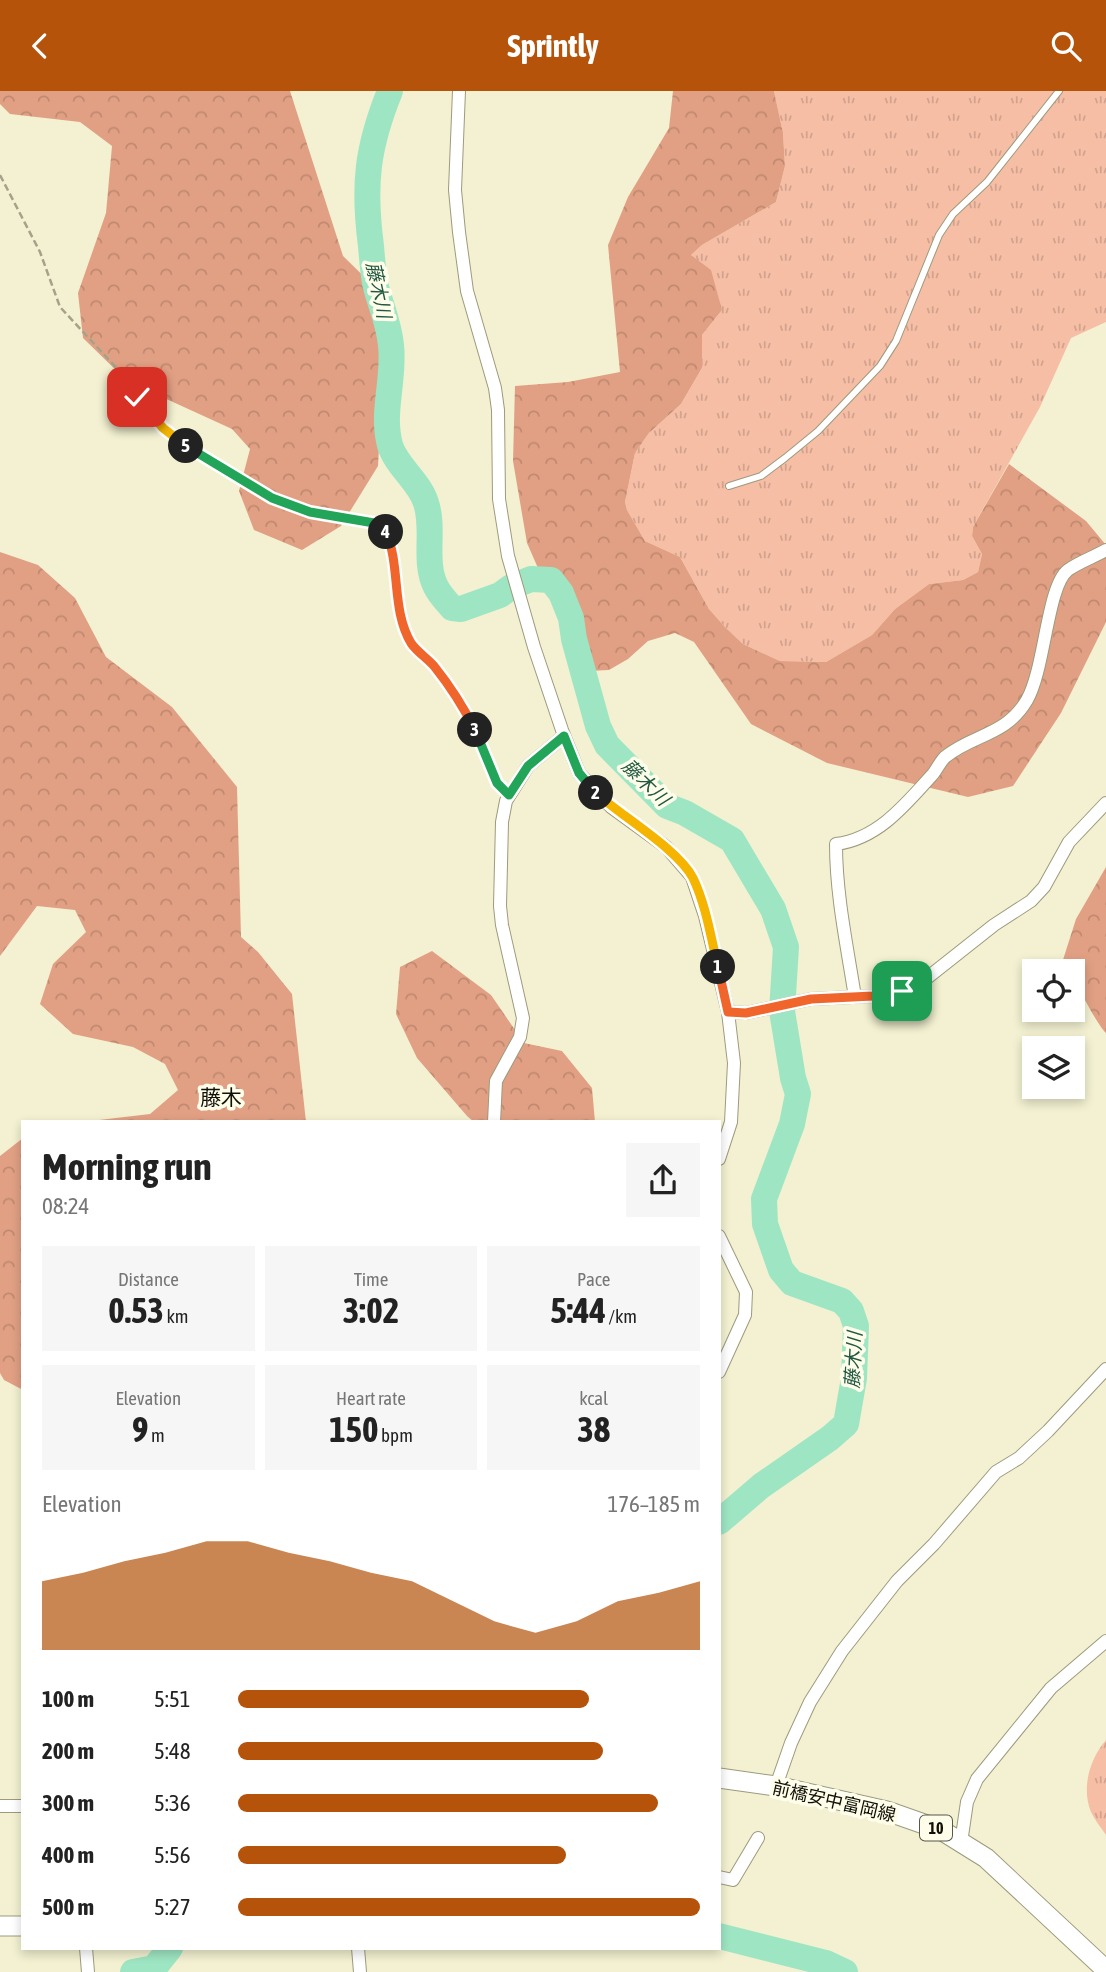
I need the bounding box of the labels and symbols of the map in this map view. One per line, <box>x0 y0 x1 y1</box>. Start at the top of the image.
water label: 藤木川 <box>362 260 396 322</box>
pin <box>107 367 167 427</box>
pin: 5 <box>168 429 204 463</box>
pin: 4 <box>368 515 404 549</box>
pin: 3 <box>458 713 492 747</box>
water label: 藤木川 <box>618 754 676 811</box>
pin: 2 <box>578 775 614 811</box>
pin: 1 <box>700 949 736 985</box>
pin <box>872 961 932 1021</box>
district label: 藤木 <box>200 1085 242 1109</box>
water label: 藤木川 <box>841 1329 866 1389</box>
street label: 前橋安中富岡線 <box>770 1777 898 1825</box>
road number: 10 <box>920 1815 952 1841</box>

